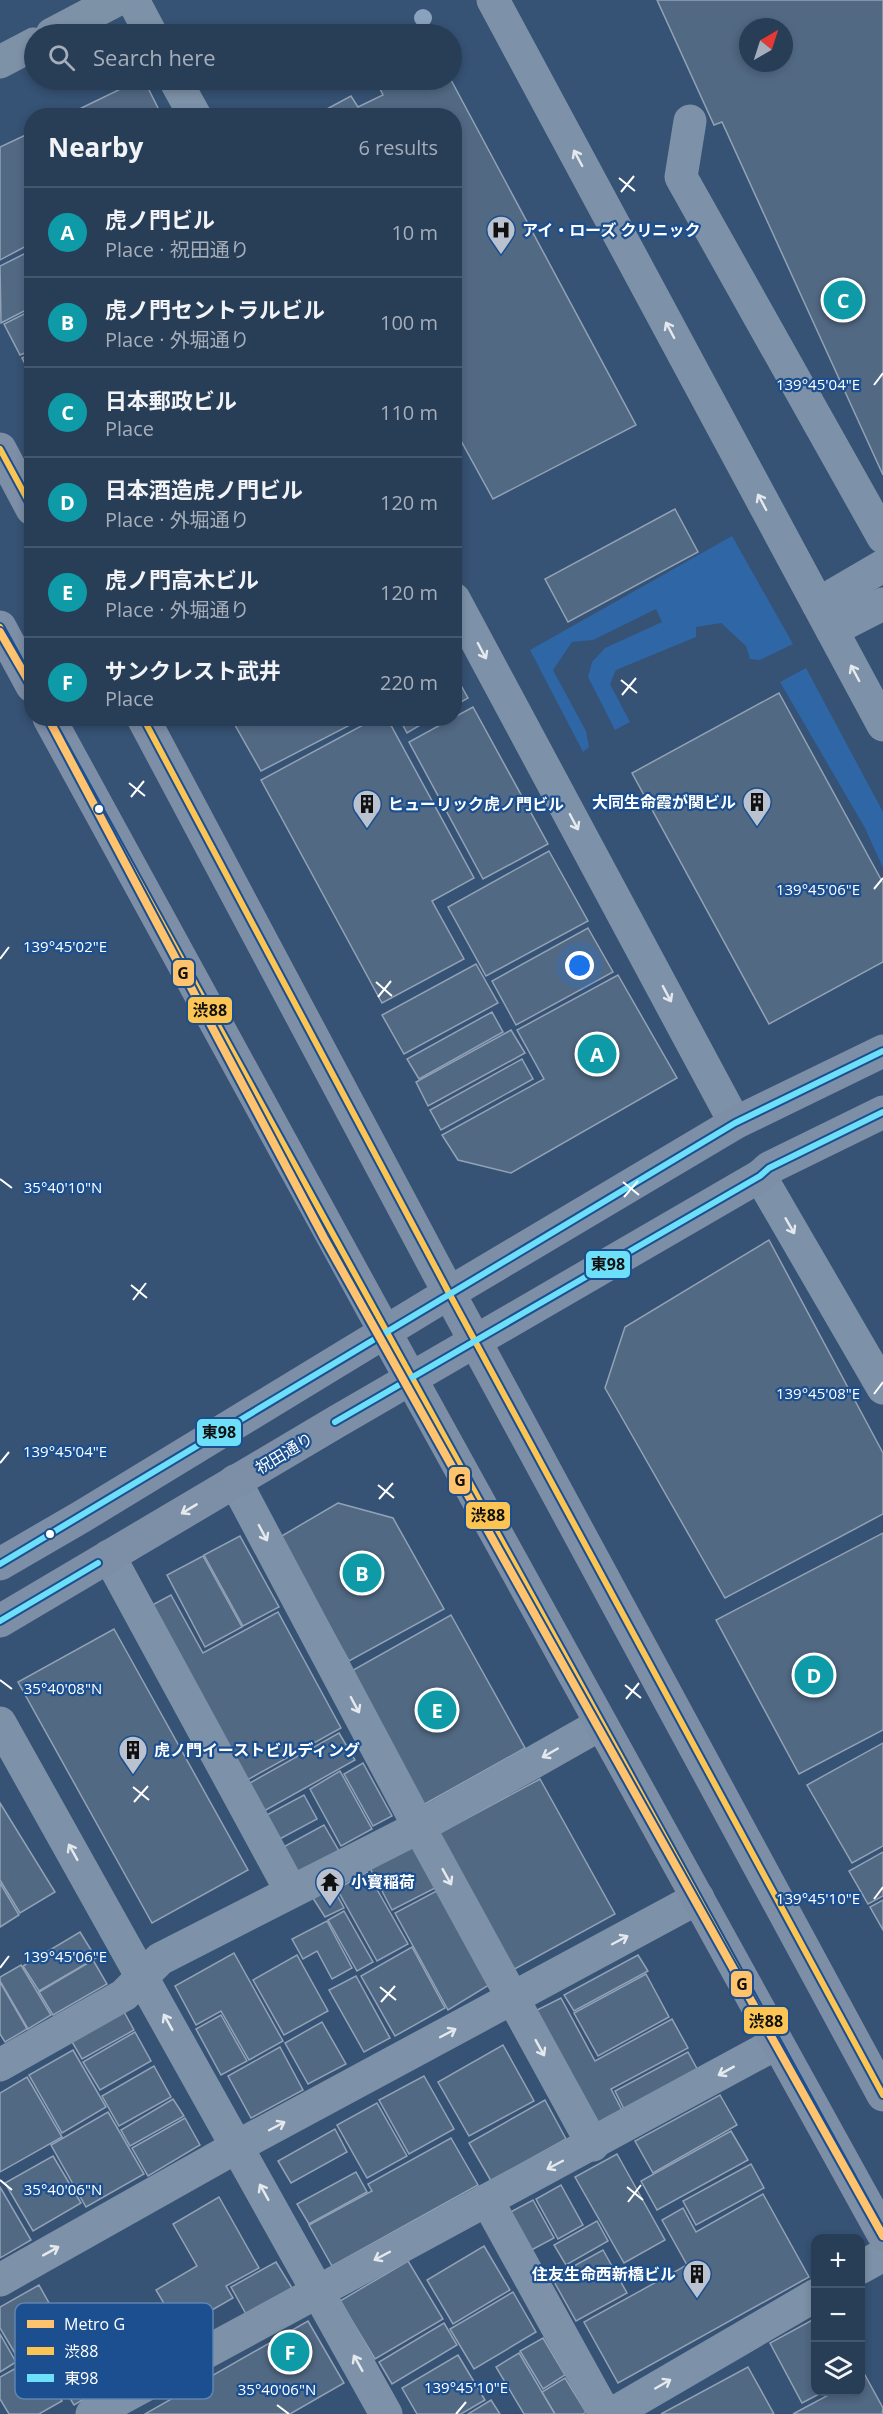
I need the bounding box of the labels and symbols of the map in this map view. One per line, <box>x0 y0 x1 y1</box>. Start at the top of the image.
north arrow <box>739 18 793 72</box>
one-way arrow <box>572 150 583 168</box>
hospital icon: アイ・ローズ クリニック <box>485 214 517 256</box>
place label: アイ・ローズ クリニック <box>522 219 701 241</box>
pin: C <box>824 278 862 322</box>
one-way arrow <box>664 322 676 339</box>
text: 139°45'04"E <box>776 374 860 394</box>
one-way arrow <box>756 493 768 511</box>
one-way arrow <box>477 641 488 659</box>
one-way arrow <box>849 665 860 683</box>
building icon: 大同生命霞が関ビル <box>741 786 773 828</box>
building icon: ヒューリック虎ノ門ビル <box>351 788 383 830</box>
place label: 大同生命霞が関ビル <box>592 791 736 813</box>
place label: ヒューリック虎ノ門ビル <box>388 793 564 815</box>
unlabelled marker <box>93 803 105 815</box>
one-way arrow <box>569 813 580 831</box>
text: 139°45'06"E <box>776 879 860 899</box>
text: 139°45'02"E <box>23 936 107 956</box>
your location <box>565 951 594 980</box>
line badge: G <box>172 959 195 987</box>
text: G <box>177 962 189 984</box>
one-way arrow <box>661 985 673 1002</box>
line badge: 渋88 <box>187 996 233 1024</box>
text: 渋88 <box>193 999 227 1021</box>
pin: A <box>578 1032 616 1076</box>
text: 35°40'10"N <box>24 1177 102 1197</box>
one-way arrow <box>784 1217 796 1234</box>
line badge: 東98 <box>585 1250 631 1279</box>
text: 東98 <box>591 1253 625 1275</box>
text: 139°45'08"E <box>776 1383 860 1403</box>
line badge: 東98 <box>196 1418 242 1447</box>
text: 東98 <box>202 1421 236 1443</box>
street label: 祝田通り <box>251 1427 317 1479</box>
text: 139°45'04"E <box>23 1441 107 1461</box>
line badge: G <box>448 1466 471 1495</box>
text: G <box>454 1469 466 1491</box>
line badge: 渋88 <box>465 1501 511 1530</box>
one-way arrow <box>181 1503 198 1515</box>
text: 渋88 <box>471 1504 505 1526</box>
one-way arrow <box>257 1524 269 1541</box>
unlabelled marker <box>44 1528 56 1540</box>
pin: B <box>342 1550 382 1596</box>
pin: D <box>794 1652 834 1698</box>
text: 35°40'08"N <box>24 1678 102 1698</box>
pin: E <box>418 1688 456 1732</box>
one-way arrow <box>349 1696 361 1714</box>
building icon: 虎ノ門イーストビルディング <box>117 1734 149 1776</box>
place label: 虎ノ門イーストビルディング <box>154 1739 360 1761</box>
one-way arrow <box>542 1747 559 1759</box>
one-way arrow <box>67 1844 79 1861</box>
temple icon: 小寳稲荷 <box>314 1866 346 1908</box>
one-way arrow <box>441 1868 453 1885</box>
place label: 小寳稲荷 <box>351 1871 415 1893</box>
text: 139°45'10"E <box>776 1888 860 1908</box>
one-way arrow <box>610 1934 628 1945</box>
text: 139°45'06"E <box>23 1946 107 1966</box>
line badge: G <box>730 1970 753 1998</box>
text: G <box>736 1973 748 1995</box>
line badge: 渋88 <box>743 2006 789 2035</box>
text: 渋88 <box>749 2010 783 2032</box>
one-way arrow <box>162 2014 174 2031</box>
one-way arrow <box>439 2027 456 2039</box>
one-way arrow <box>534 2039 546 2056</box>
one-way arrow <box>718 2065 735 2077</box>
one-way arrow <box>267 2120 285 2131</box>
one-way arrow <box>547 2159 564 2171</box>
text: 35°40'06"N <box>24 2179 102 2199</box>
one-way arrow <box>257 2184 269 2201</box>
one-way arrow <box>42 2245 59 2257</box>
one-way arrow <box>374 2250 392 2262</box>
building icon: 住友生命西新橋ビル <box>681 2258 713 2300</box>
place label: 住友生命西新橋ビル <box>531 2263 676 2285</box>
legend <box>15 2303 213 2399</box>
text: Metro G <box>64 2313 125 2335</box>
pin: F <box>270 2330 310 2374</box>
text: 渋88 <box>64 2340 98 2362</box>
one-way arrow <box>352 2355 364 2372</box>
text: 東98 <box>64 2367 98 2389</box>
text: 139°45'10"E <box>424 2377 508 2397</box>
one-way arrow <box>654 2378 671 2390</box>
text: 35°40'06"N <box>238 2379 316 2399</box>

